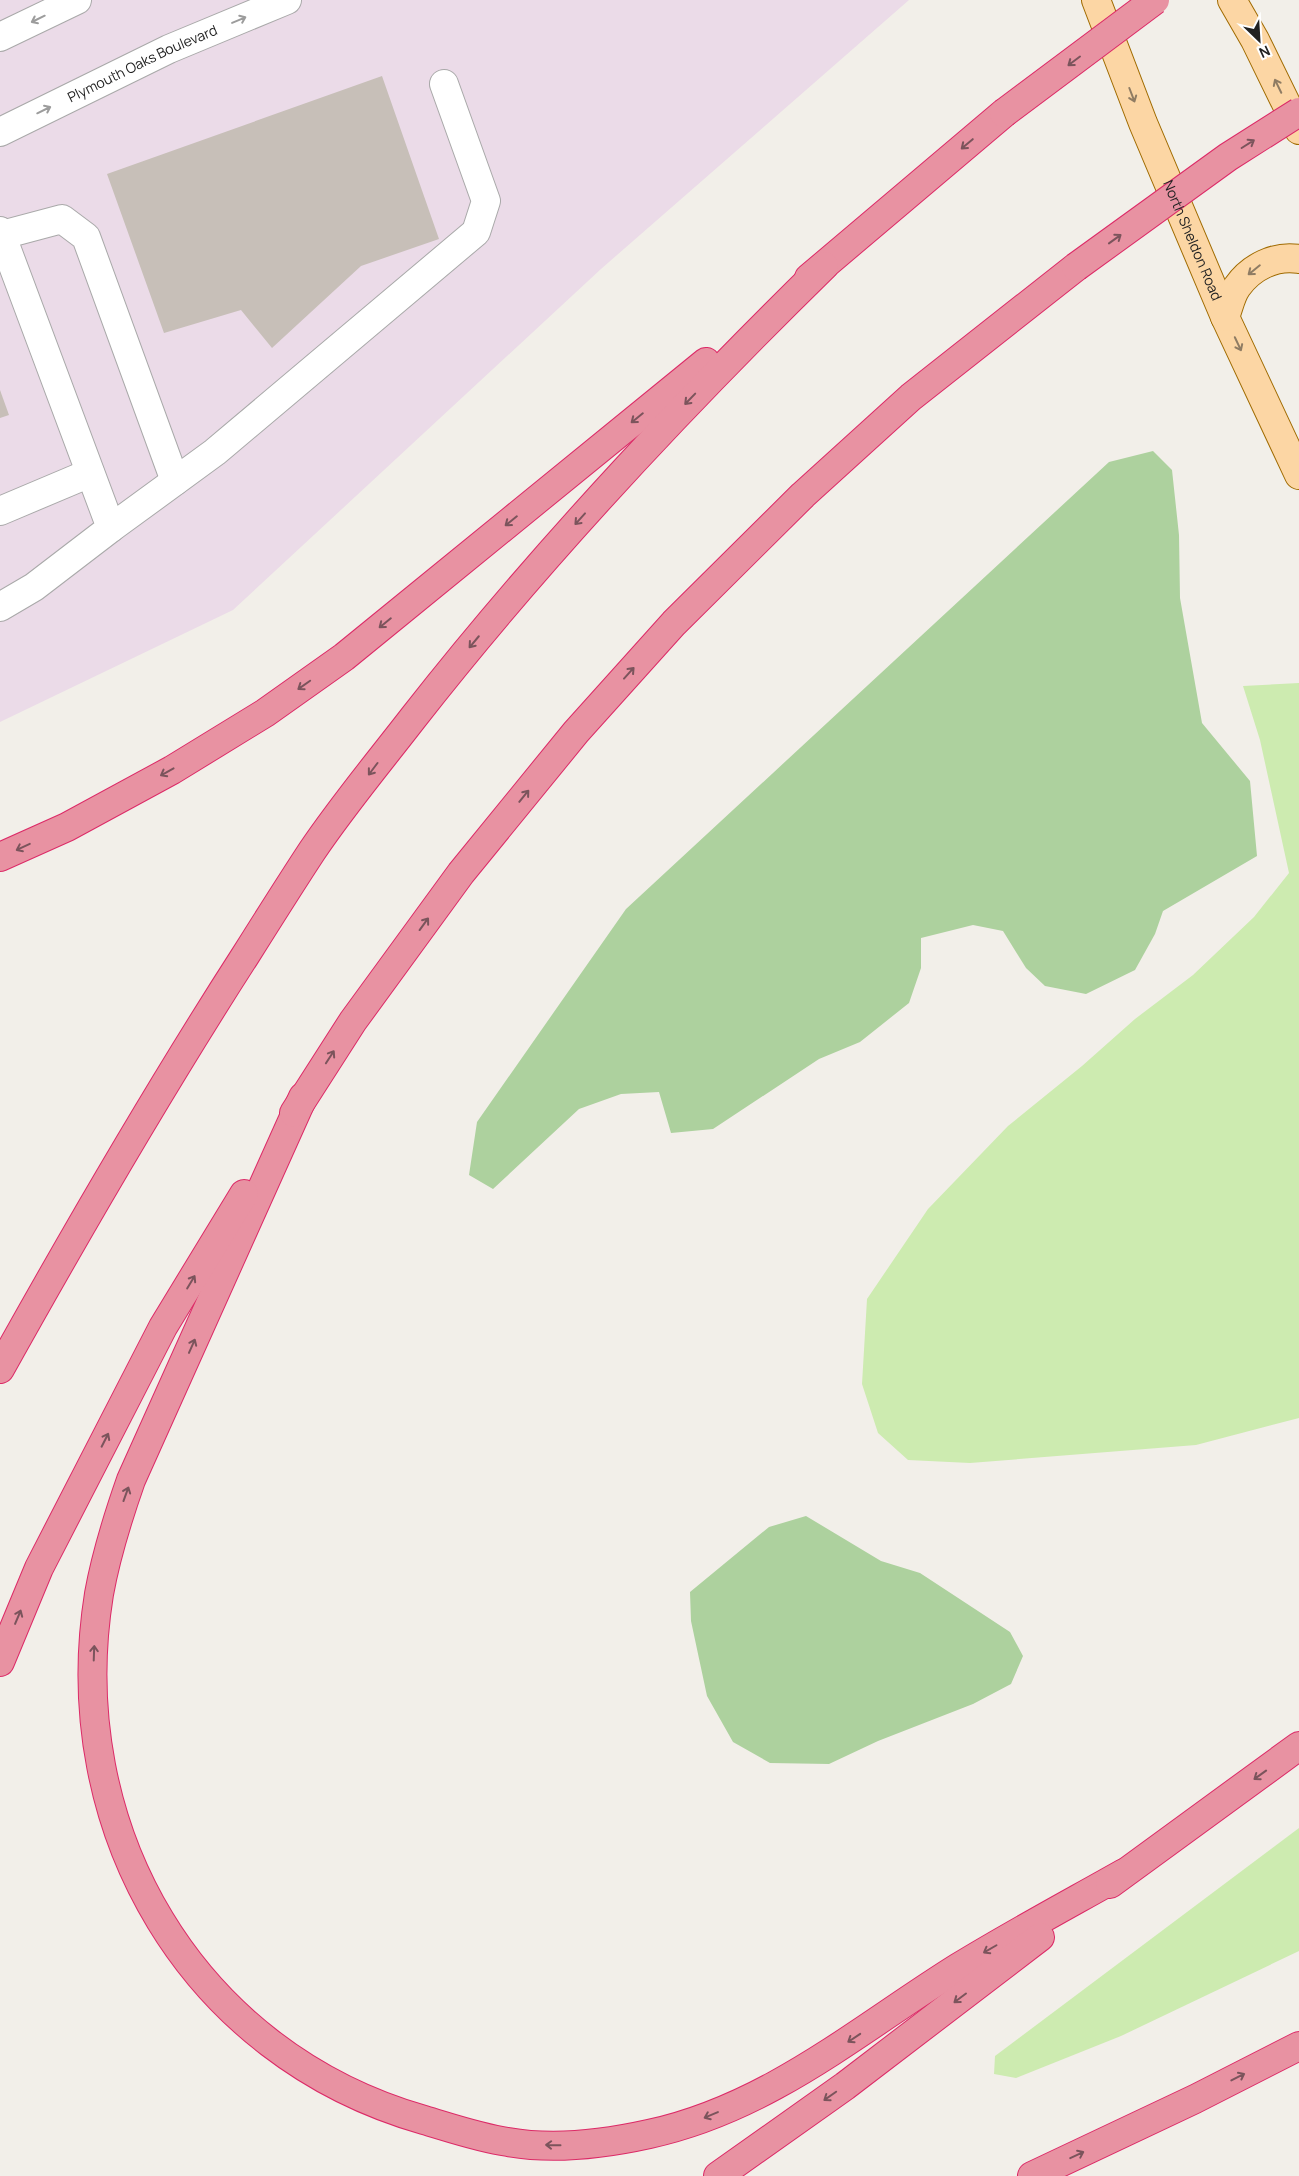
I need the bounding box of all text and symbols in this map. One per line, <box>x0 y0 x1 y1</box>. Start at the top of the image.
one-way arrow <box>31 15 46 24</box>
one-way arrow <box>231 15 246 24</box>
north arrow <box>1234 15 1284 65</box>
street label: Plymouth Oaks Boulevard <box>64 20 220 106</box>
text: N <box>1256 41 1273 63</box>
one-way arrow <box>1068 55 1081 66</box>
one-way arrow <box>1273 79 1282 94</box>
one-way arrow <box>1128 87 1137 102</box>
one-way arrow <box>36 105 51 114</box>
one-way arrow <box>960 139 973 150</box>
one-way arrow <box>1240 139 1254 149</box>
street label: North Sheldon Road <box>1159 177 1227 303</box>
one-way arrow <box>1108 233 1121 244</box>
one-way arrow <box>1247 265 1260 276</box>
one-way arrow <box>1234 336 1243 351</box>
one-way arrow <box>685 393 697 405</box>
one-way arrow <box>631 413 644 424</box>
one-way arrow <box>575 512 586 525</box>
one-way arrow <box>505 515 518 526</box>
one-way arrow <box>379 618 392 629</box>
one-way arrow <box>469 635 480 648</box>
one-way arrow <box>624 666 635 679</box>
one-way arrow <box>297 680 311 690</box>
one-way arrow <box>368 762 378 776</box>
one-way arrow <box>161 768 175 778</box>
one-way arrow <box>518 790 529 803</box>
one-way arrow <box>16 842 31 852</box>
one-way arrow <box>419 917 429 931</box>
one-way arrow <box>325 1050 335 1064</box>
one-way arrow <box>186 1275 196 1289</box>
one-way arrow <box>187 1338 197 1353</box>
one-way arrow <box>101 1433 110 1448</box>
one-way arrow <box>122 1487 131 1502</box>
one-way arrow <box>14 1610 24 1625</box>
one-way arrow <box>89 1645 98 1661</box>
one-way arrow <box>1253 1770 1267 1780</box>
one-way arrow <box>983 1945 998 1955</box>
one-way arrow <box>954 1993 967 2004</box>
one-way arrow <box>847 2033 861 2043</box>
one-way arrow <box>1230 2072 1245 2081</box>
one-way arrow <box>823 2091 837 2101</box>
one-way arrow <box>704 2111 720 2120</box>
one-way arrow <box>545 2140 562 2150</box>
one-way arrow <box>1069 2150 1084 2160</box>

